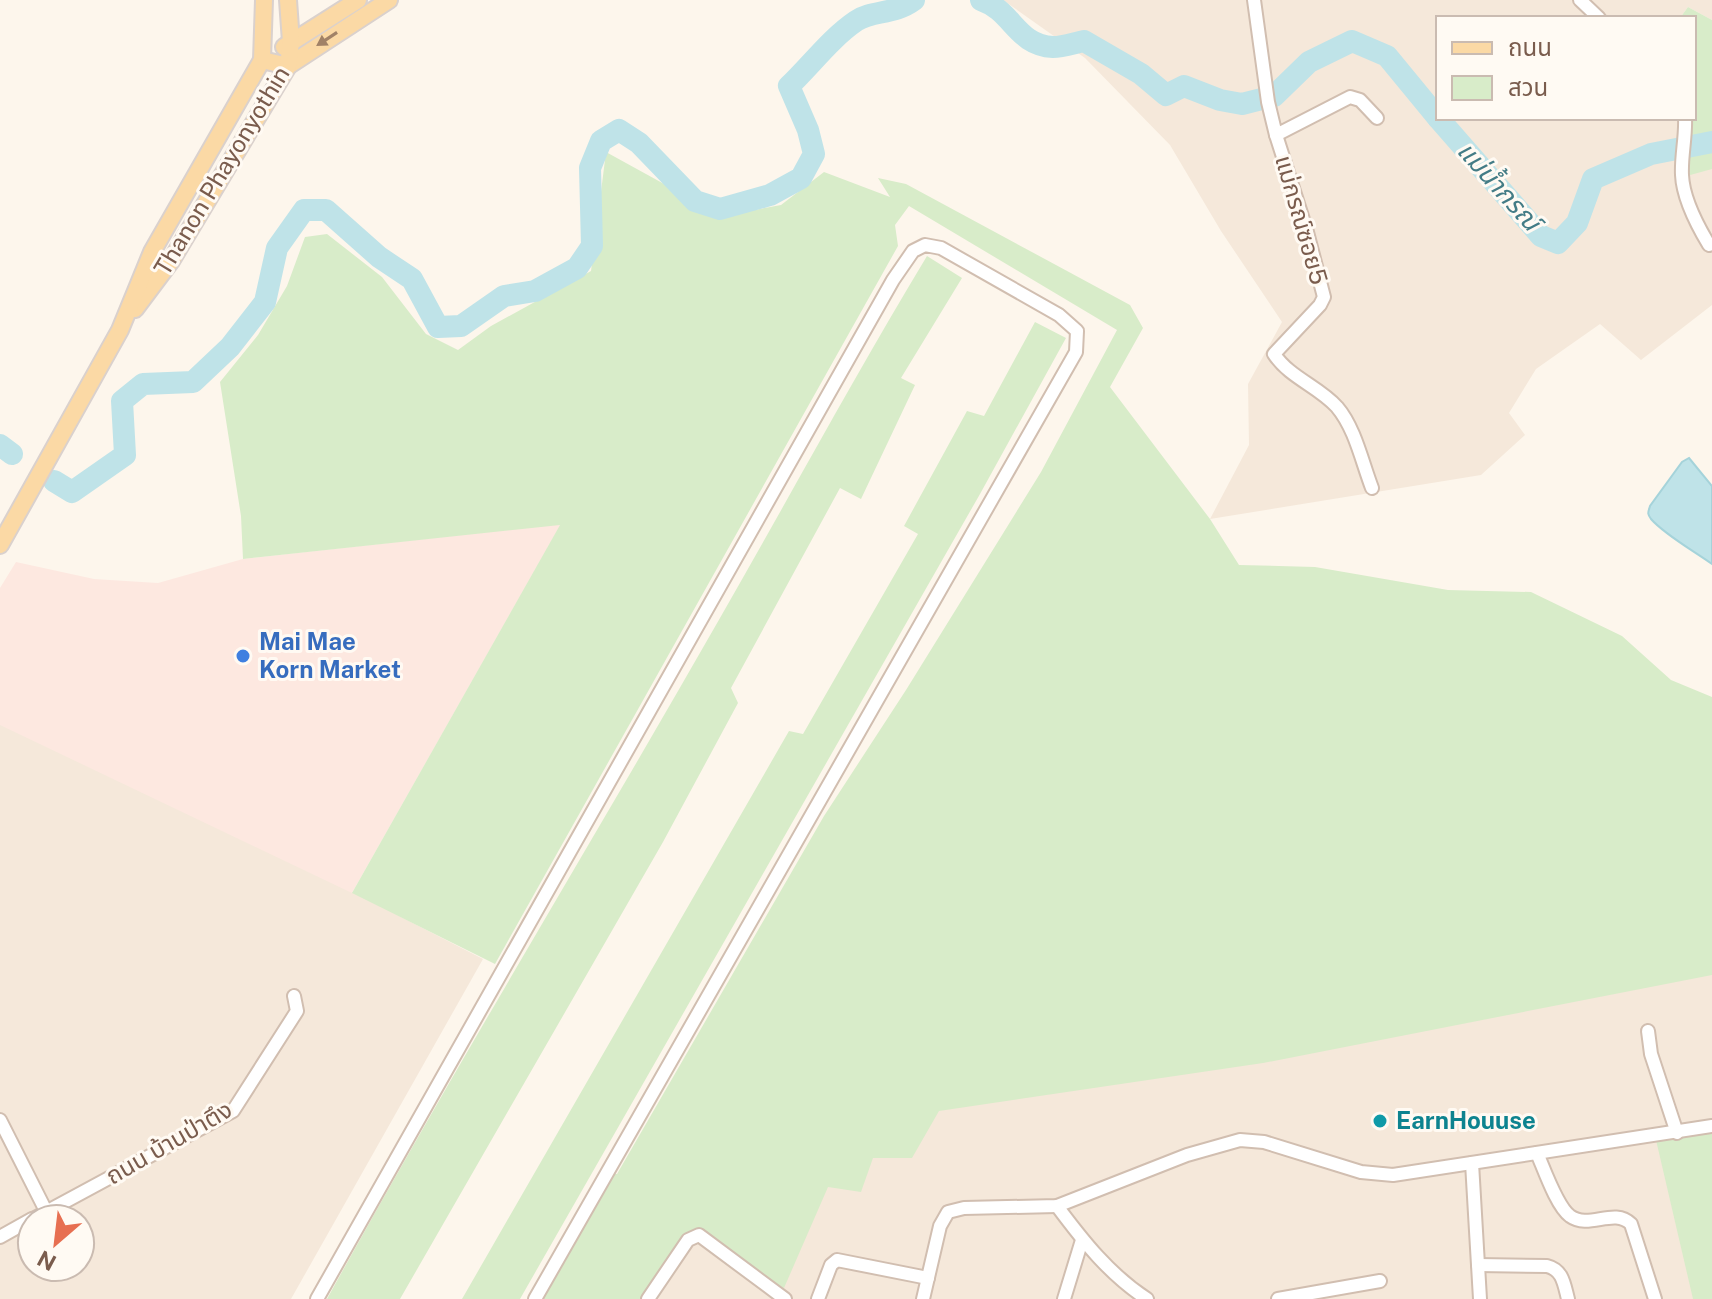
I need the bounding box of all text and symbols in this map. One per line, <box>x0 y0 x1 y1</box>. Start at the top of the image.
legend <box>1436 16 1696 120</box>
one-way arrow <box>316 32 338 46</box>
text: ถนน <box>1508 33 1552 61</box>
street label: Thanon Phayonyothin <box>148 61 295 280</box>
text: สวน <box>1508 73 1548 101</box>
water label: แม่น้ำกรณ์ <box>1451 133 1552 240</box>
street label: แม่กรณ์ซอย5 <box>1270 152 1334 288</box>
place label: Mai Mae Korn Market <box>259 627 401 683</box>
marker: Mai Mae Korn Market <box>234 647 252 665</box>
street label: ถนน บ้านป่าตึง <box>100 1095 237 1190</box>
place label: EarnHouuse <box>1396 1106 1536 1134</box>
marker: EarnHouuse <box>1371 1112 1389 1130</box>
north arrow <box>16 1203 96 1283</box>
text: N <box>33 1245 60 1276</box>

